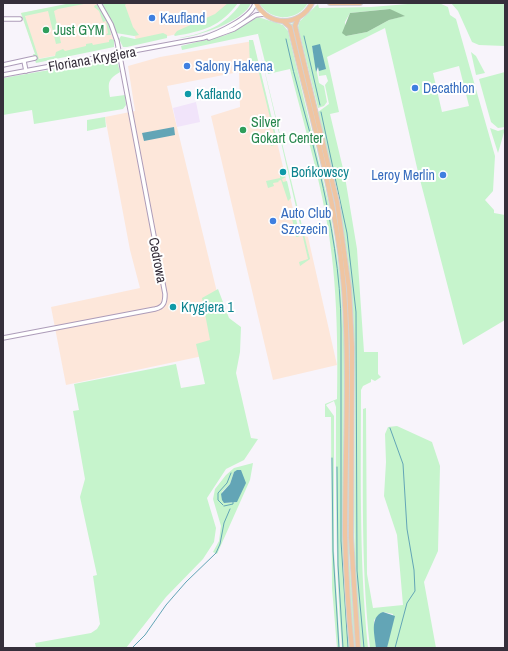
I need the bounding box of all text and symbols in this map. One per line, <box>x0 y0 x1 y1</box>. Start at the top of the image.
place label: Kaufland <box>160 9 205 27</box>
marker: Kaufland <box>147 13 157 23</box>
place label: Just GYM <box>54 21 104 39</box>
marker: Just GYM <box>41 25 51 35</box>
street label: Floriana Krygiera <box>47 42 138 76</box>
place label: Salony Hakena <box>195 57 273 75</box>
marker: Salony Hakena <box>182 61 192 71</box>
place label: Decathlon <box>423 79 475 97</box>
marker: Decathlon <box>410 83 420 93</box>
place label: Kaflando <box>196 85 241 103</box>
marker: Kaflando <box>183 89 193 99</box>
place label: Silver Gokart Center <box>251 113 323 147</box>
marker: Silver Gokart Center <box>238 125 248 135</box>
place label: Bońkowscy <box>291 163 349 181</box>
place label: Leroy Merlin <box>371 166 435 184</box>
marker: Bońkowscy <box>278 167 288 177</box>
marker: Leroy Merlin <box>438 170 448 180</box>
place label: Auto Club Szczecin <box>280 204 331 238</box>
marker: Auto Club Szczecin <box>268 216 278 226</box>
street label: Cedrowa <box>145 236 171 285</box>
place label: Krygiera 1 <box>181 298 235 316</box>
marker: Krygiera 1 <box>168 302 178 312</box>

